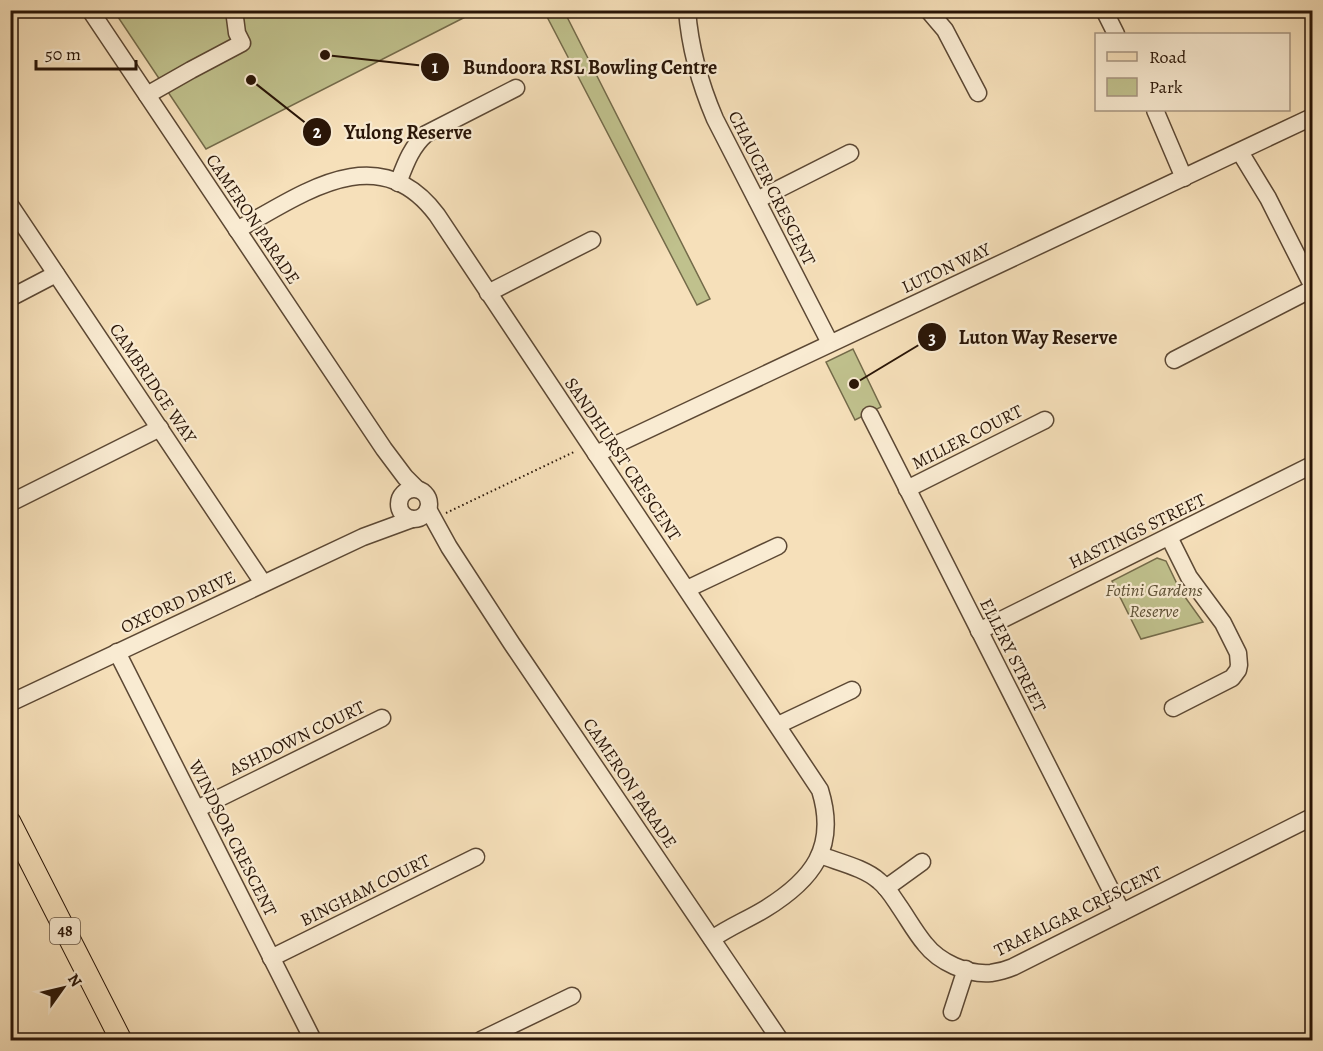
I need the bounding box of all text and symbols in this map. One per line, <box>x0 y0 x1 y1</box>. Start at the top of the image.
scale bar <box>36 33 136 71</box>
legend <box>1095 33 1290 111</box>
text: 50 m <box>45 42 81 66</box>
text: Road <box>1149 45 1187 69</box>
callout: Bundoora RSL Bowling Centre <box>420 48 729 86</box>
text: Bundoora RSL Bowling Centre <box>463 54 717 81</box>
text: 1 <box>432 55 439 79</box>
text: Park <box>1149 75 1183 99</box>
street label: CHAUCER CRESCENT <box>723 107 821 270</box>
callout: Yulong Reserve <box>302 113 484 151</box>
text: Yulong Reserve <box>343 119 472 146</box>
text: 2 <box>313 120 322 144</box>
street label: CAMERON PARADE <box>200 149 306 289</box>
street label: LUTON WAY <box>898 236 996 299</box>
street label: CAMBRIDGE WAY <box>104 318 203 449</box>
callout: Luton Way Reserve <box>917 318 1130 356</box>
text: Luton Way Reserve <box>959 324 1117 351</box>
text: 3 <box>928 326 936 350</box>
street label: SANDHURST CRESCENT <box>559 373 687 546</box>
street label: MILLER COURT <box>908 399 1027 475</box>
street label: HASTINGS STREET <box>1065 487 1210 575</box>
street label: OXFORD DRIVE <box>117 565 239 639</box>
park label: Fotini Gardens Reserve <box>1105 578 1203 623</box>
street label: ELLERY STREET <box>974 594 1052 716</box>
street label: ASHDOWN COURT <box>224 695 369 782</box>
street label: CAMERON PARADE <box>577 713 683 853</box>
street label: WINDSOR CRESCENT <box>183 755 283 920</box>
street label: BINGHAM COURT <box>296 848 434 932</box>
street label: TRAFALGAR CRESCENT <box>990 860 1166 962</box>
road number: 48 <box>50 918 80 944</box>
north arrow <box>33 958 93 1018</box>
text: N <box>62 969 87 991</box>

